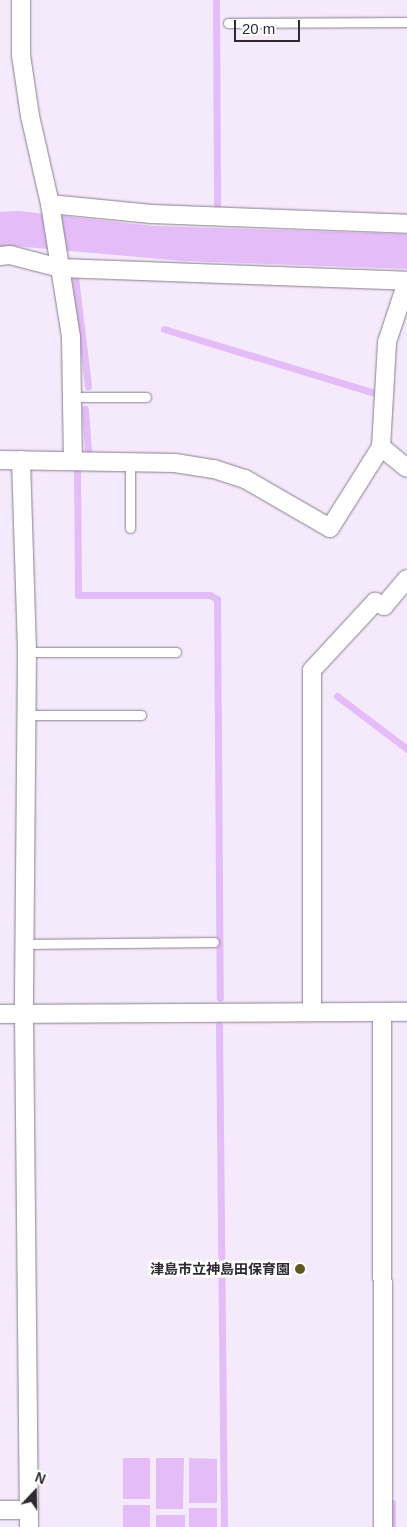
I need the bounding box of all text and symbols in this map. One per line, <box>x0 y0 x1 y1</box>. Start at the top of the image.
scale bar <box>237 10 303 42</box>
text: 20 m <box>242 20 275 37</box>
place label: 津島市立神島田保育園 <box>150 1261 290 1277</box>
marker: 津島市立神島田保育園 <box>294 1263 306 1275</box>
north arrow <box>10 1467 60 1517</box>
text: N <box>33 1469 48 1487</box>

